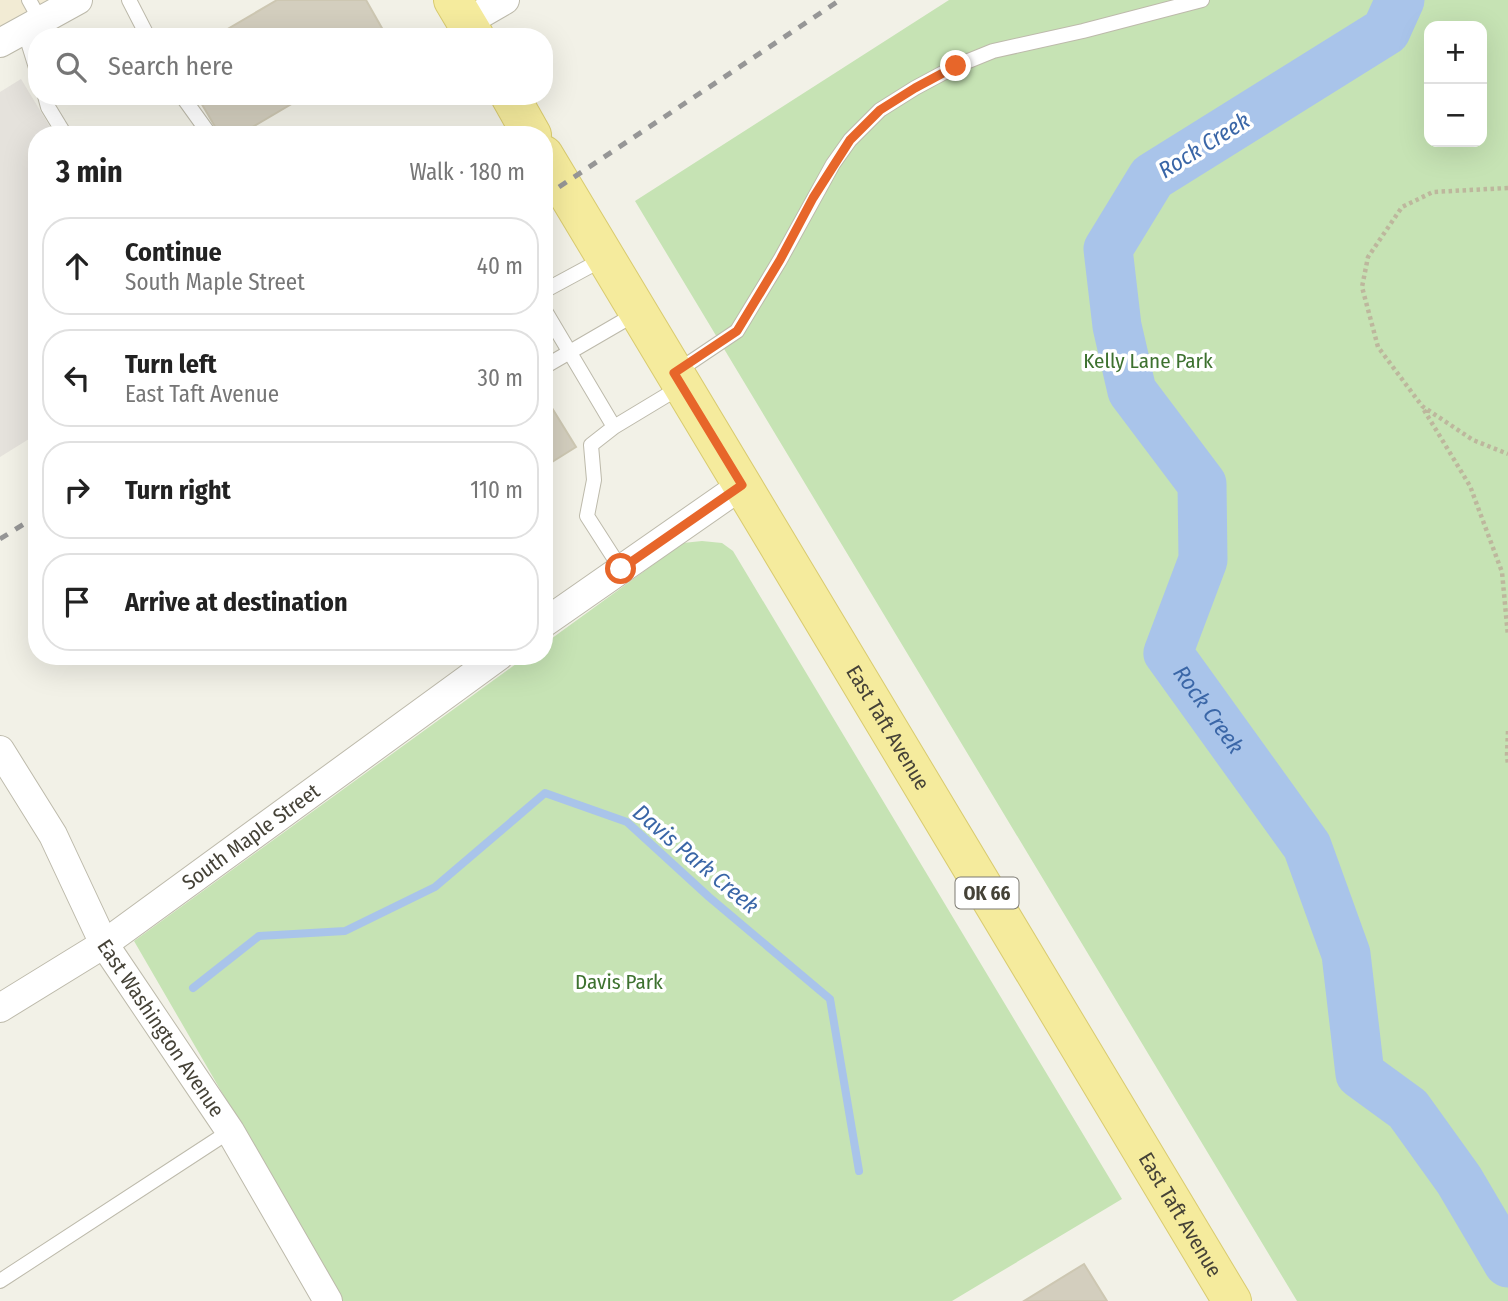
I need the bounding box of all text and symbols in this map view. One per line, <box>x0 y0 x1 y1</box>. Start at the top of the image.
map controls <box>1424 21 1487 147</box>
button: + <box>1424 21 1487 84</box>
search box <box>28 28 553 105</box>
icon: search <box>52 48 90 86</box>
route end <box>940 50 971 81</box>
text: Search here <box>108 51 233 82</box>
button: − <box>1424 84 1487 147</box>
water label: Rock Creek <box>1153 106 1255 184</box>
text: 3 min <box>56 154 123 190</box>
text: Walk · 180 m <box>409 158 525 186</box>
text: Continue <box>125 237 222 268</box>
icon: ahead <box>58 247 96 285</box>
text: 40 m <box>477 252 523 280</box>
text: South Maple Street <box>125 268 305 296</box>
park label: Kelly Lane Park <box>1083 348 1213 374</box>
text: Turn left <box>125 349 217 380</box>
icon: left <box>58 359 96 397</box>
text: 30 m <box>478 364 523 392</box>
text: East Taft Avenue <box>125 380 279 408</box>
icon: right <box>58 471 96 509</box>
text: Turn right <box>125 475 231 506</box>
text: 110 m <box>470 476 523 504</box>
route start <box>605 553 636 584</box>
icon: arrive <box>58 583 96 621</box>
text: Arrive at destination <box>125 587 348 618</box>
water label: Rock Creek <box>1167 660 1250 759</box>
street label: East Taft Avenue <box>840 661 935 795</box>
street label: South Maple Street <box>177 778 325 896</box>
water label: Davis Park Creek <box>627 798 765 920</box>
road number: OK 66 <box>956 878 1018 908</box>
street label: East Washington Avenue <box>92 934 230 1122</box>
park label: Davis Park <box>575 969 663 995</box>
street label: East Taft Avenue <box>1133 1148 1228 1282</box>

